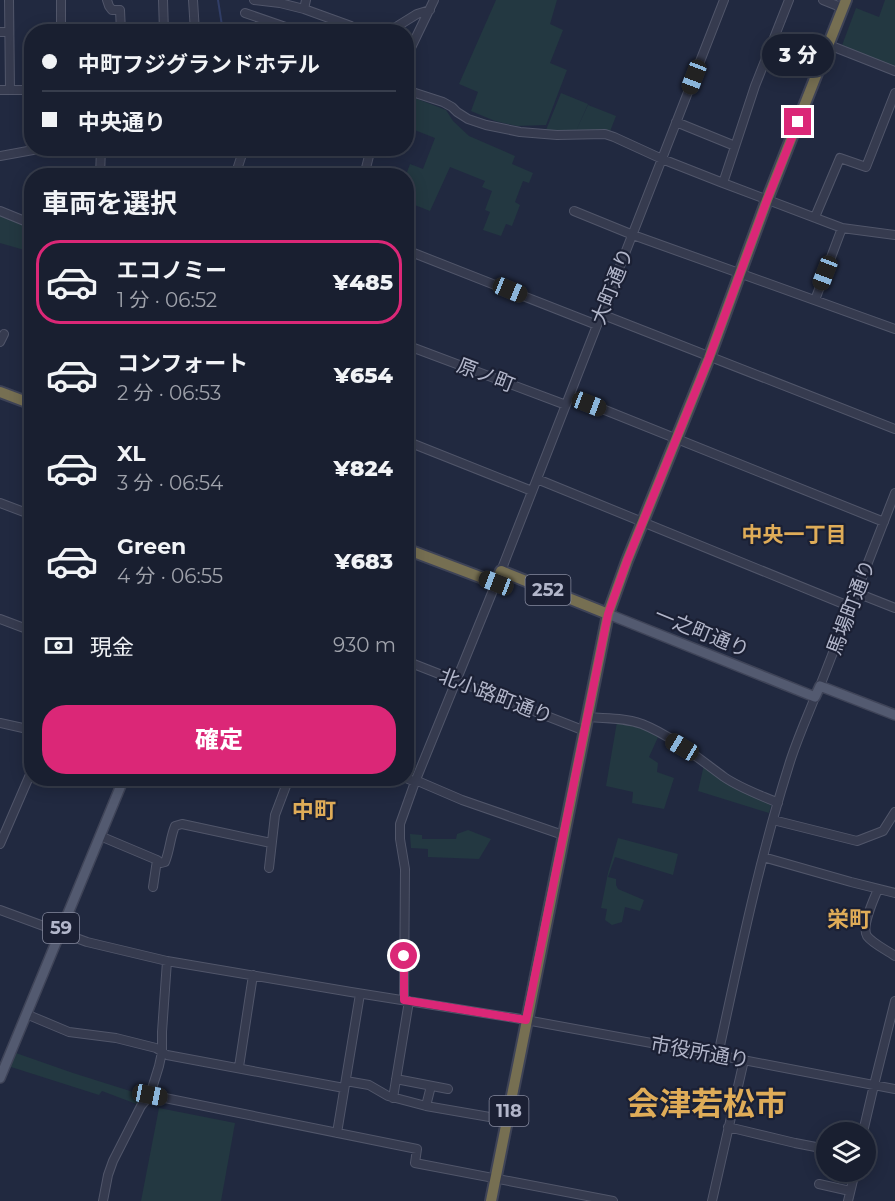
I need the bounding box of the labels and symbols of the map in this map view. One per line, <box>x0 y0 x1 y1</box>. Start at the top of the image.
callout: 3 分 <box>762 35 834 77</box>
car <box>679 57 709 97</box>
route end <box>784 108 811 135</box>
street label: 大町通り <box>586 244 638 328</box>
car <box>810 253 840 293</box>
car <box>490 275 530 305</box>
street label: 原ノ町 <box>454 353 518 397</box>
car <box>569 389 609 419</box>
district label: 中央一丁目 <box>742 522 847 547</box>
street label: 馬場町通り <box>822 556 880 658</box>
car <box>476 568 516 598</box>
road number: 252 <box>526 575 570 605</box>
street label: 一之町通り <box>651 602 753 662</box>
street label: 北小路町通り <box>436 663 556 729</box>
car <box>662 730 702 764</box>
district label: 中町 <box>292 797 336 824</box>
district label: 栄町 <box>827 906 871 933</box>
road number: 59 <box>43 913 79 943</box>
route start <box>390 942 417 969</box>
street label: 市役所通り <box>649 1031 751 1073</box>
car <box>131 1083 169 1107</box>
district label: 会津若松市 <box>627 1084 787 1123</box>
road number: 118 <box>490 1096 528 1126</box>

